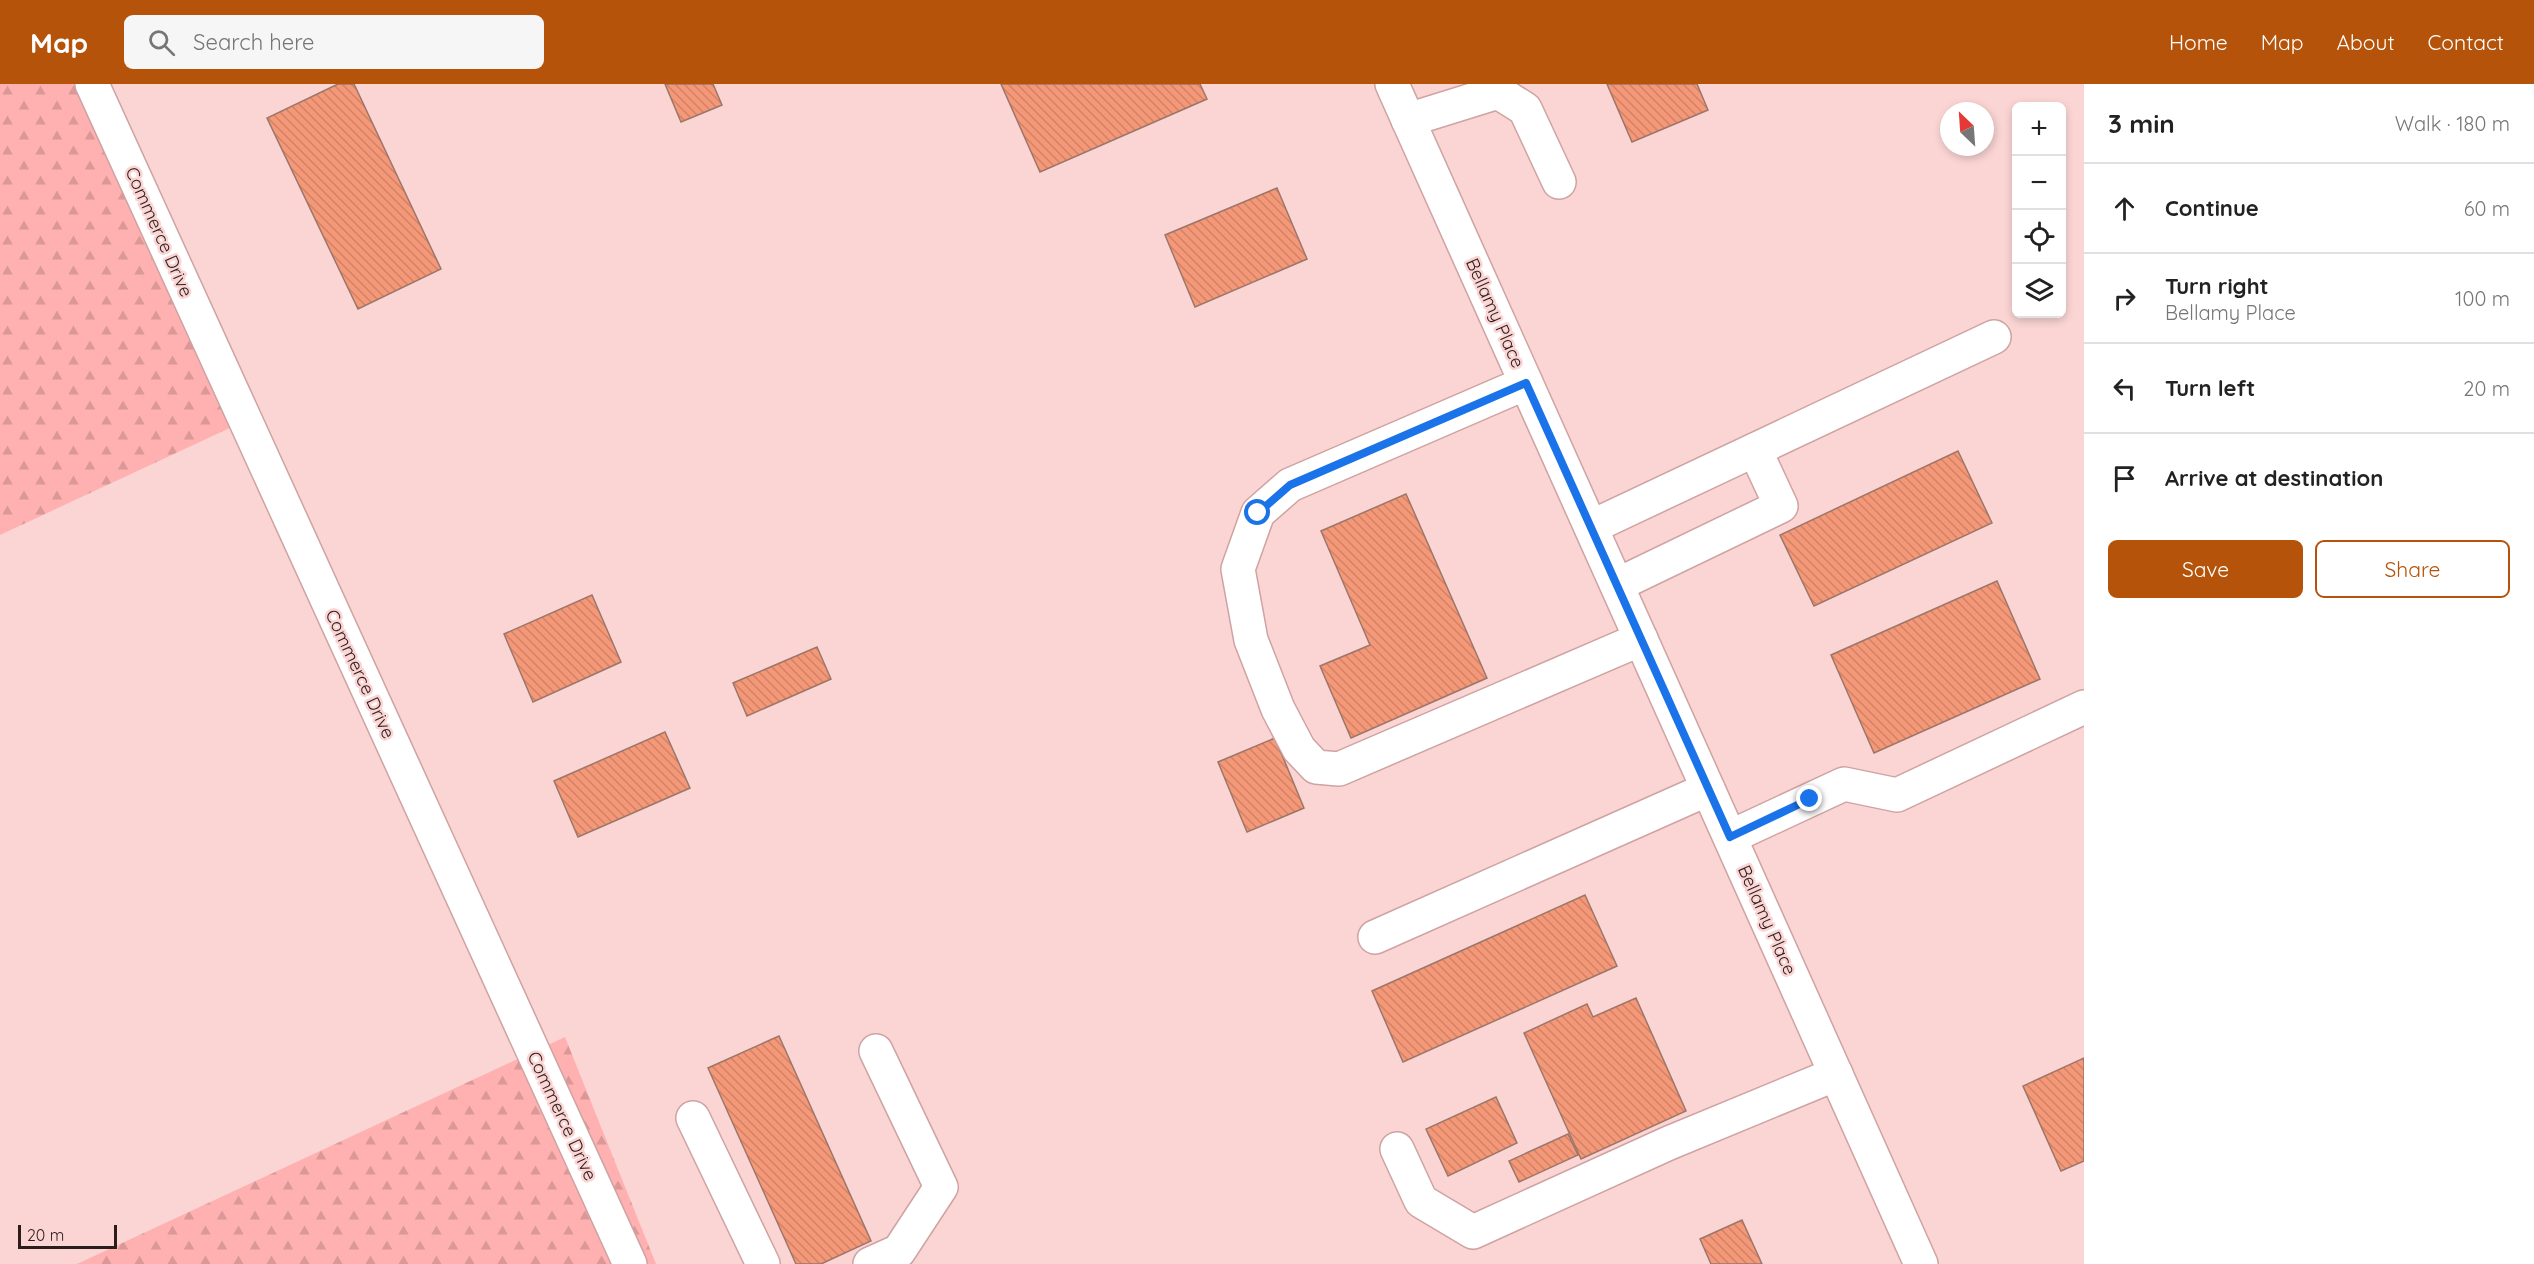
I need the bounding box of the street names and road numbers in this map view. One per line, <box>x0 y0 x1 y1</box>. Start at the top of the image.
street label: Commerce Drive <box>120 163 198 300</box>
street label: Bellamy Place <box>1461 254 1530 371</box>
street label: Commerce Drive <box>320 606 400 742</box>
street label: Bellamy Place <box>1733 861 1802 978</box>
street label: Commerce Drive <box>522 1048 602 1184</box>

